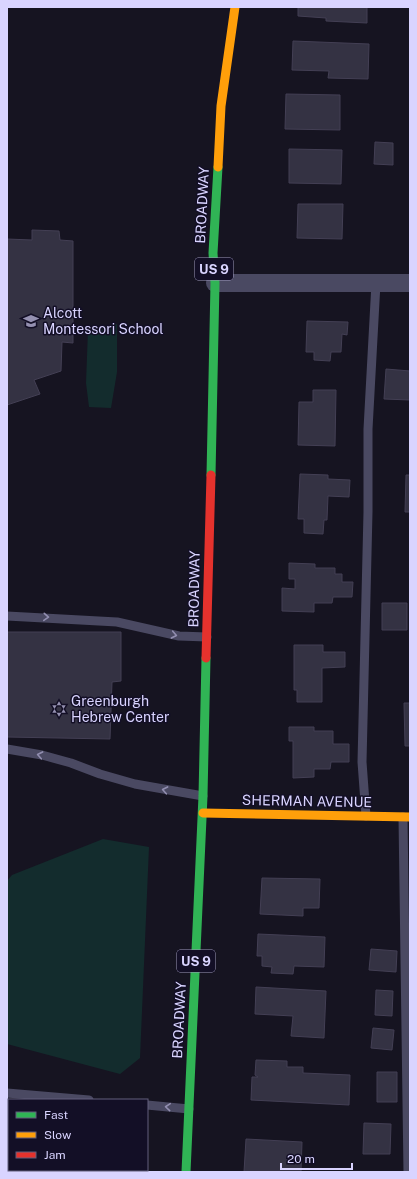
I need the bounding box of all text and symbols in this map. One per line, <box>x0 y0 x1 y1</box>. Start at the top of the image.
street label: BROADWAY <box>192 166 212 244</box>
road number: US 9 <box>195 258 233 280</box>
place label: Alcott Montessori School <box>43 305 164 337</box>
school or university icon: Alcott Montessori School <box>22 312 40 330</box>
street label: BROADWAY <box>185 550 203 628</box>
one-way arrow <box>43 613 49 622</box>
one-way arrow <box>171 630 178 638</box>
place label: Greenburgh Hebrew Center <box>71 693 169 725</box>
synagogue icon: Greenburgh Hebrew Center <box>50 700 68 718</box>
one-way arrow <box>37 751 43 759</box>
one-way arrow <box>162 787 168 795</box>
street label: SHERMAN AVENUE <box>242 792 372 810</box>
road number: US 9 <box>177 950 215 972</box>
street label: BROADWAY <box>169 981 189 1059</box>
legend <box>8 1099 148 1171</box>
one-way arrow <box>165 1102 171 1111</box>
text: Fast <box>44 1108 69 1122</box>
text: Slow <box>44 1128 72 1142</box>
scale bar <box>281 1145 352 1171</box>
text: Jam <box>44 1148 66 1162</box>
text: 20 m <box>287 1152 315 1166</box>

